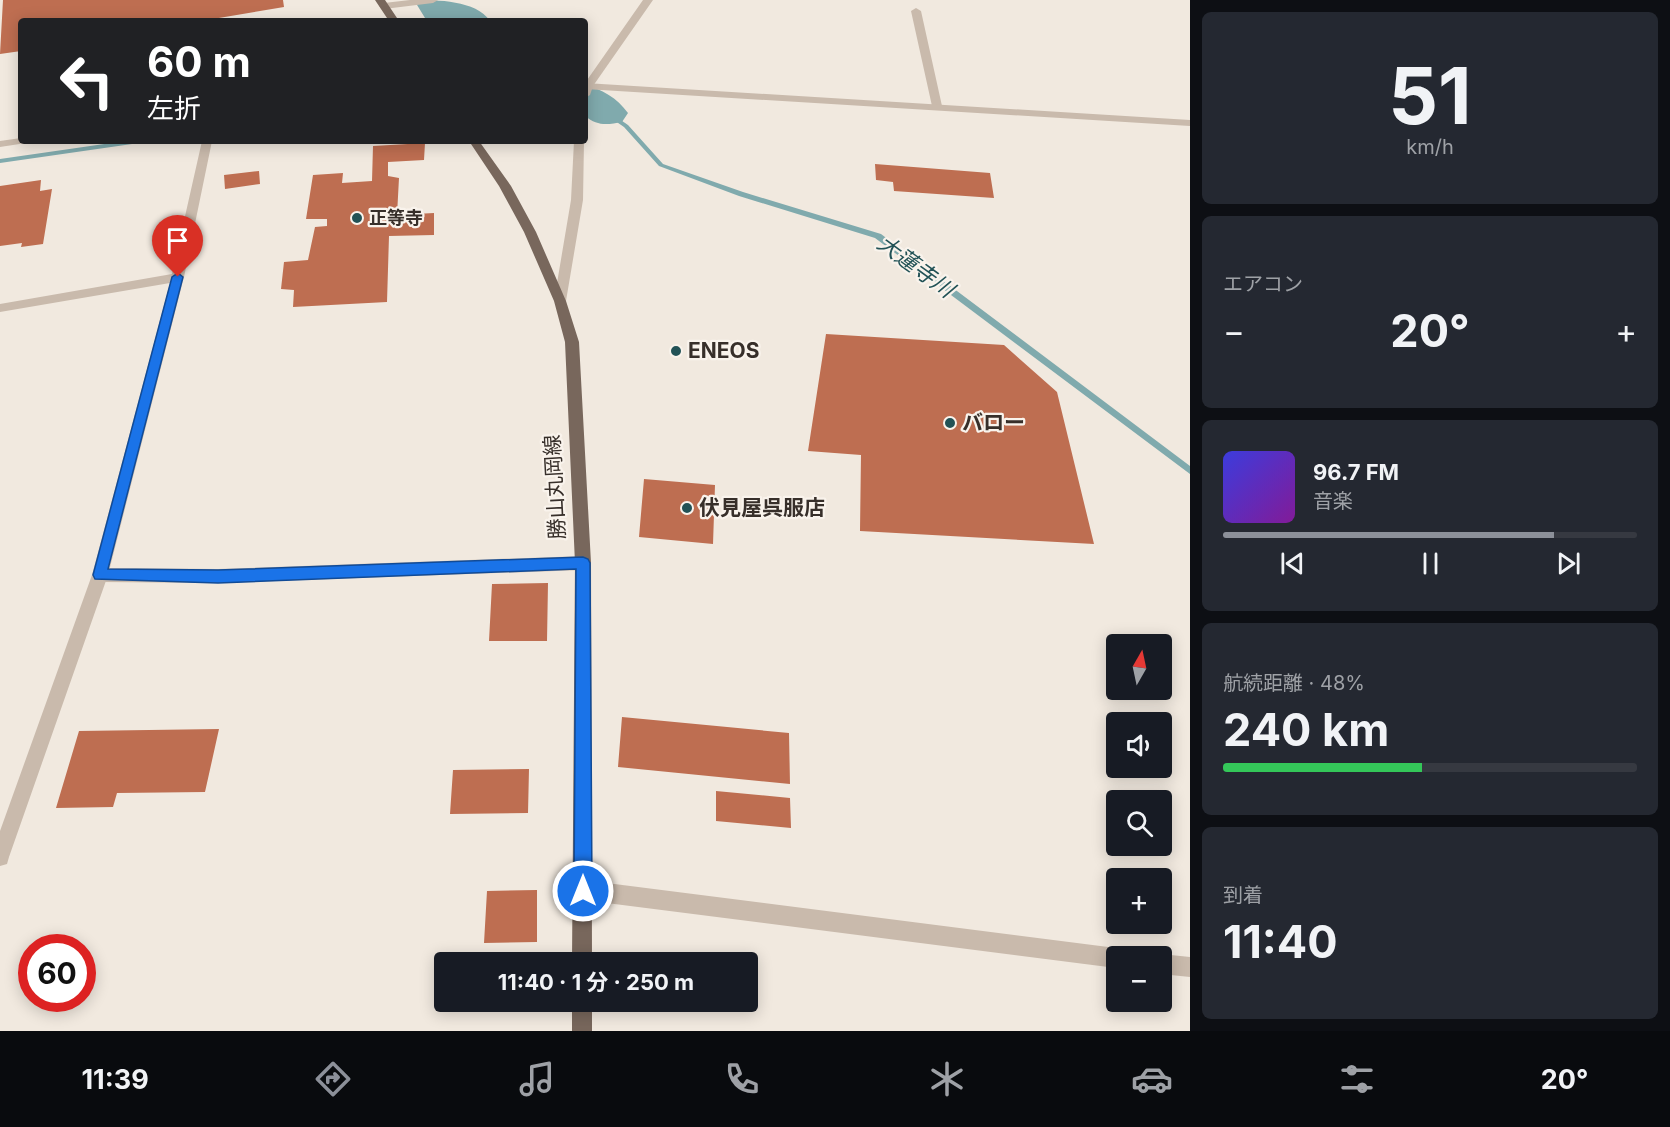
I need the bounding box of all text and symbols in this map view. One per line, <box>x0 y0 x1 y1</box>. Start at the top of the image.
text: 60 m <box>147 36 251 87</box>
icon: left <box>48 42 126 120</box>
text: 51 <box>1388 48 1472 143</box>
text: 左折 <box>147 92 201 125</box>
text: km/h <box>1406 135 1454 159</box>
place label: 正等寺 <box>369 207 423 228</box>
marker: 正等寺 <box>350 211 364 225</box>
pin <box>152 215 203 277</box>
icon: arrive <box>161 224 194 257</box>
water label: 大蓮寺川 <box>873 230 961 304</box>
text: エアコン <box>1223 272 1303 296</box>
text: 20° <box>1390 303 1470 358</box>
text: − <box>1223 311 1245 351</box>
text: + <box>1615 311 1637 351</box>
place label: ENEOS <box>688 338 759 363</box>
marker: ENEOS <box>669 344 683 358</box>
place label: バロー <box>962 410 1025 435</box>
marker: バロー <box>943 416 957 430</box>
street label: 勝山丸岡線 <box>539 434 570 540</box>
text: 96.7 FM <box>1313 459 1399 485</box>
text: 音楽 <box>1313 489 1353 513</box>
place label: 伏見屋呉服店 <box>699 495 825 520</box>
marker: 伏見屋呉服店 <box>680 501 694 515</box>
icon: previous <box>1276 547 1309 580</box>
icon: pause <box>1414 547 1447 580</box>
icon: next <box>1552 547 1585 580</box>
north arrow <box>1106 634 1172 700</box>
map controls <box>1106 634 1172 1012</box>
text: 航続距離 · 48% <box>1223 671 1365 695</box>
text: 240 km <box>1223 702 1389 757</box>
button: sound <box>1106 712 1172 778</box>
button: search <box>1106 790 1172 856</box>
position arrow <box>551 859 615 923</box>
button: + <box>1106 868 1172 934</box>
text: 到着 <box>1223 883 1263 907</box>
text: 11:40 <box>1223 914 1338 969</box>
speed limit sign: 60 <box>18 934 96 1012</box>
button: − <box>1106 946 1172 1012</box>
text: 11:40 · 1 分 · 250 m <box>498 969 694 995</box>
icon: directions <box>312 1058 354 1100</box>
icon: music <box>516 1058 558 1100</box>
icon: phone <box>721 1058 763 1100</box>
icon: climate <box>926 1058 968 1100</box>
icon: car <box>1131 1058 1173 1100</box>
icon: filters <box>1336 1058 1378 1100</box>
text: 11:39 <box>81 1063 149 1096</box>
text: 20° <box>1541 1063 1588 1096</box>

